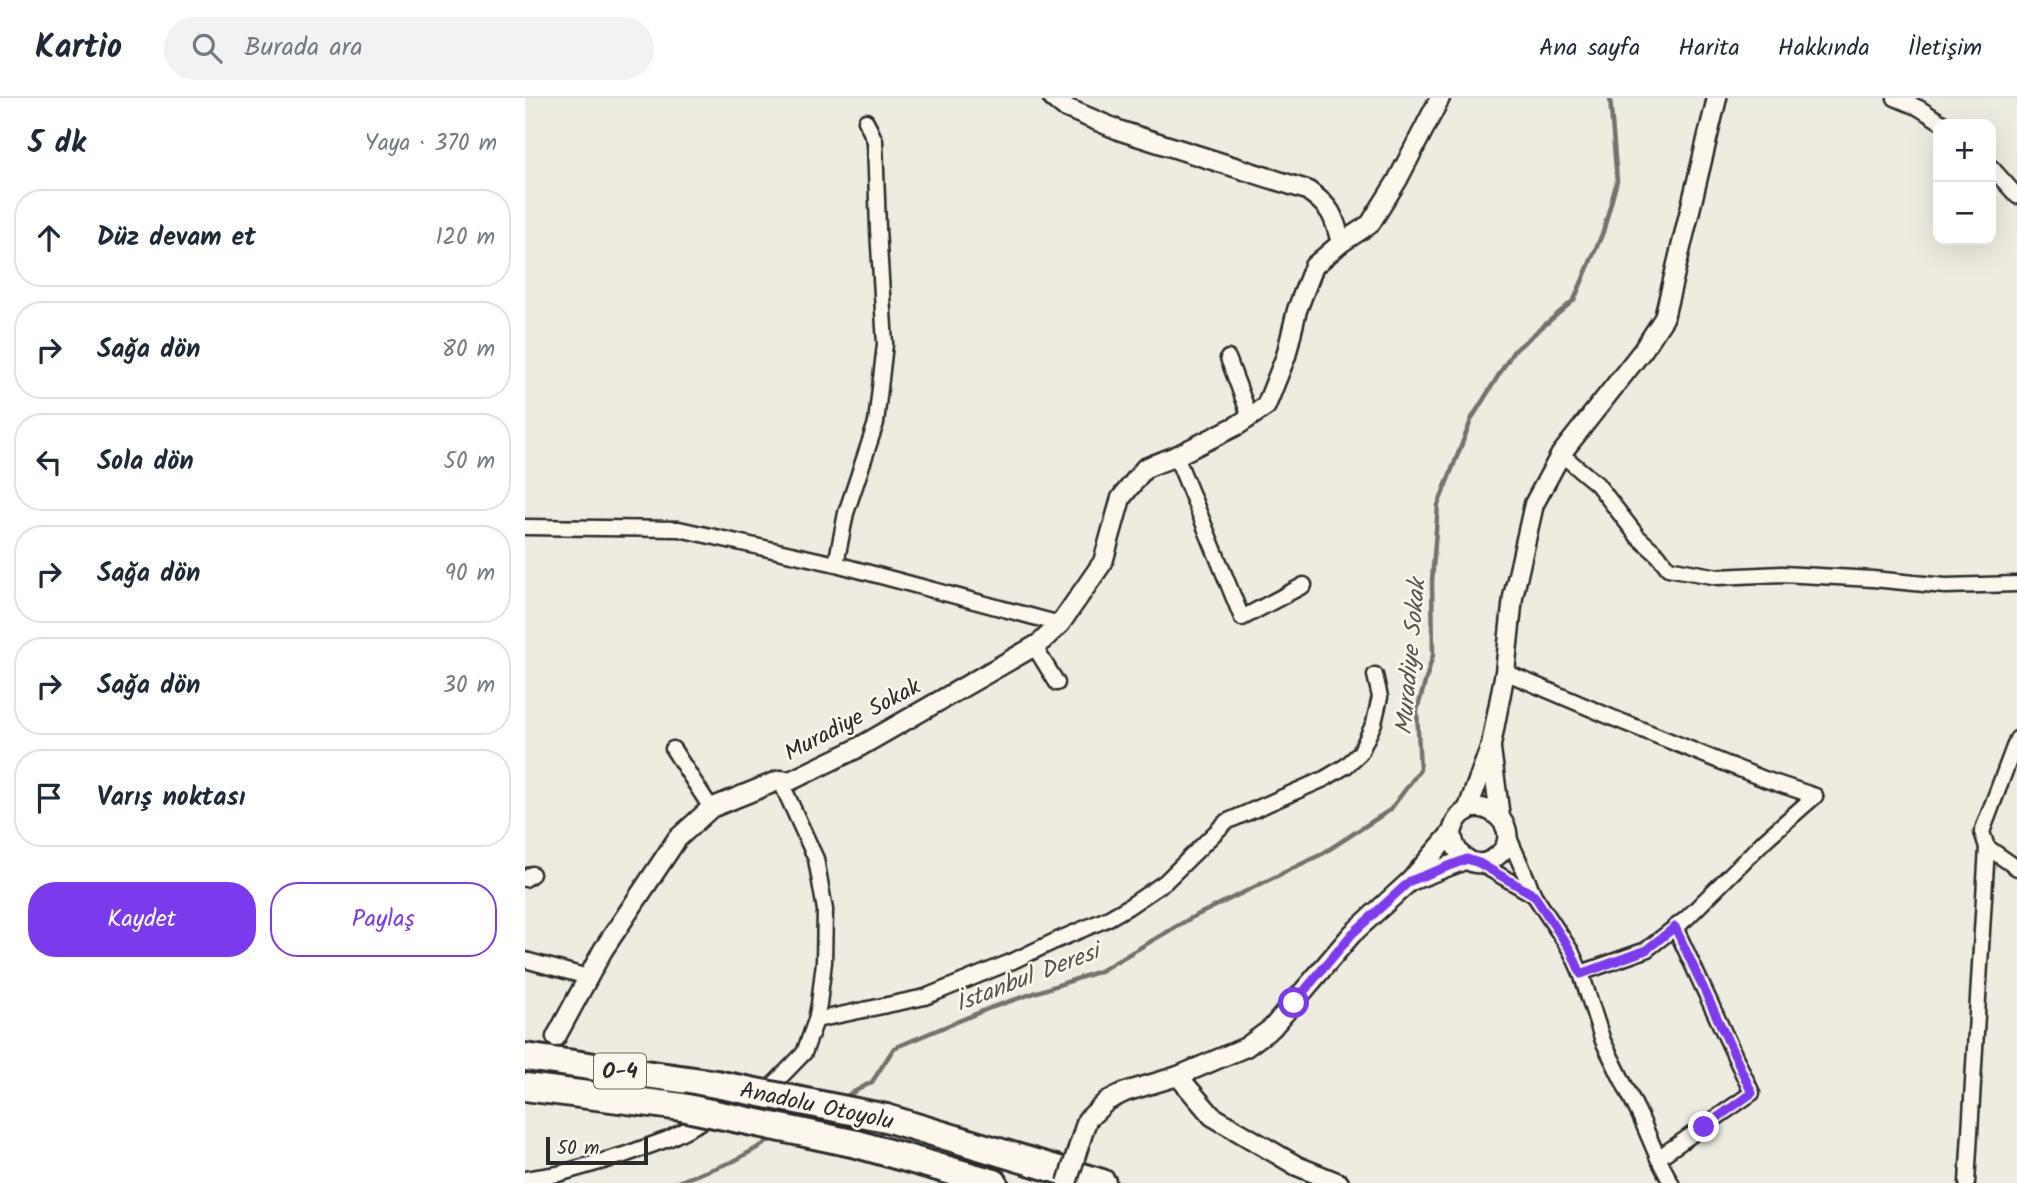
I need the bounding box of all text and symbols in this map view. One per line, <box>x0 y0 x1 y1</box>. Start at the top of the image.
search box <box>164 17 654 80</box>
text: Kartio <box>35 22 122 75</box>
text: Burada ara <box>244 27 363 69</box>
icon: search <box>188 29 226 67</box>
text: Ana sayfa <box>1539 29 1640 68</box>
text: Harita <box>1678 29 1740 68</box>
text: Hakkında <box>1778 29 1870 68</box>
text: İletişim <box>1908 29 1982 68</box>
map controls <box>1933 119 1996 245</box>
button: + <box>1933 119 1996 182</box>
text: 5 dk <box>28 120 86 168</box>
text: Yaya · 370 m <box>365 126 497 162</box>
button: − <box>1933 182 1996 245</box>
text: Düz devam et <box>97 217 256 259</box>
icon: ahead <box>30 219 68 257</box>
text: 120 m <box>435 220 495 256</box>
text: Sağa dön <box>97 329 200 371</box>
icon: right <box>30 331 68 369</box>
text: 80 m <box>442 332 495 368</box>
text: Sola dön <box>97 441 194 483</box>
icon: left <box>30 443 68 481</box>
text: 50 m <box>444 444 495 480</box>
text: Sağa dön <box>97 553 200 595</box>
icon: right <box>30 555 68 593</box>
text: 90 m <box>445 556 495 592</box>
water label: Muradiye Sokak <box>1385 574 1438 737</box>
text: Sağa dön <box>97 665 200 707</box>
icon: right <box>30 667 68 705</box>
text: 30 m <box>443 668 495 704</box>
street label: Muradiye Sokak <box>778 670 928 772</box>
text: Varış noktası <box>97 777 245 819</box>
icon: arrive <box>30 779 68 817</box>
button: Kaydet <box>28 882 256 957</box>
button: Paylaş <box>270 882 497 957</box>
water label: İstanbul Deresi <box>950 931 1110 1024</box>
route start <box>1278 987 1309 1018</box>
road number: O-4 <box>594 1054 646 1088</box>
street label: Anadolu Otoyolu <box>736 1073 897 1141</box>
route end <box>1688 1111 1719 1142</box>
scale bar <box>546 1134 647 1166</box>
text: 50 m <box>557 1134 599 1164</box>

